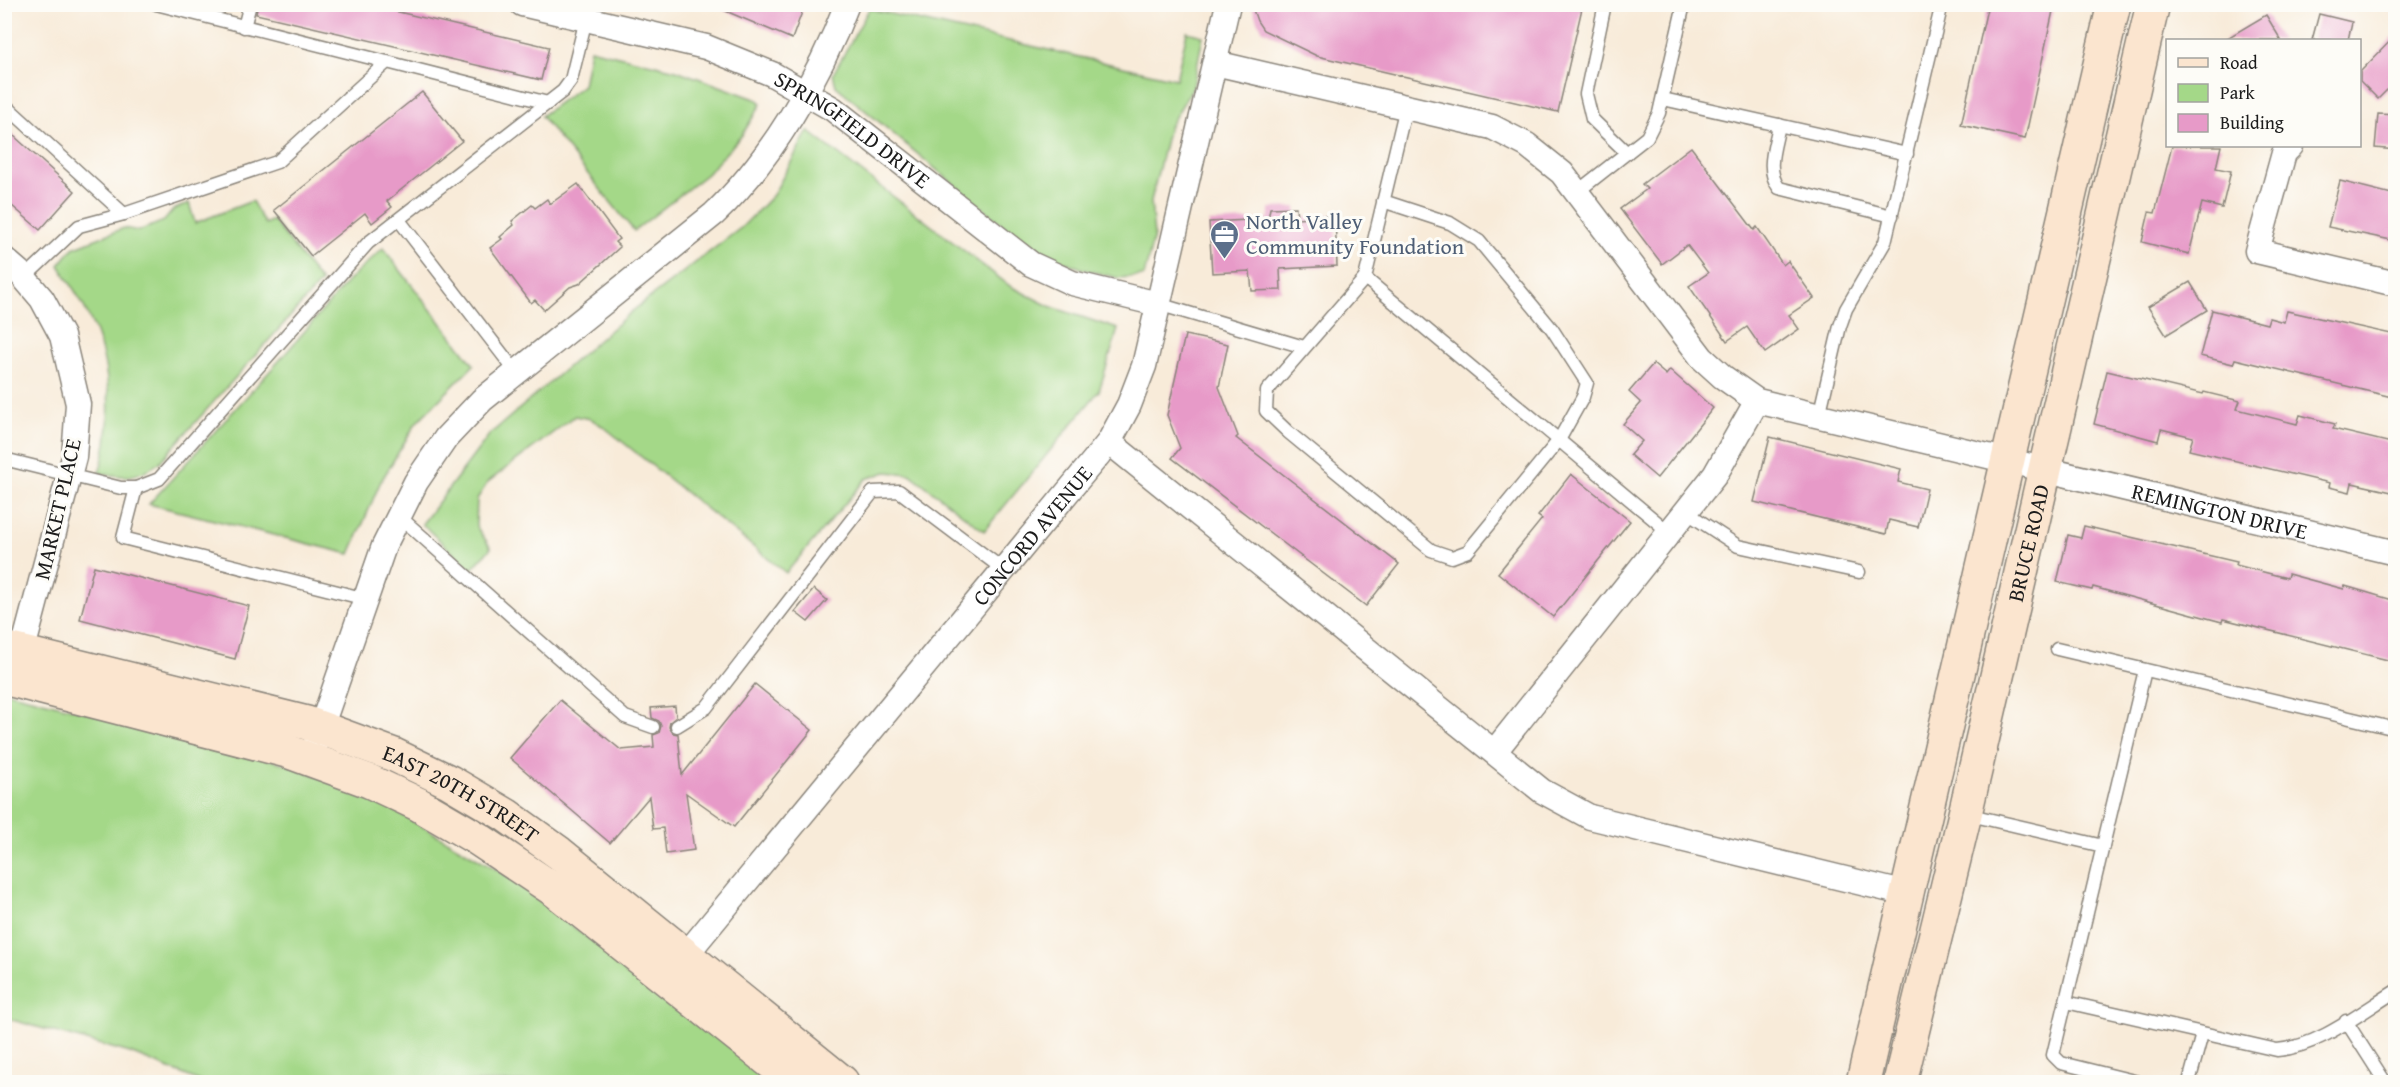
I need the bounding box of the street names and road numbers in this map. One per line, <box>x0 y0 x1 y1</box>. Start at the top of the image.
street label: SPRINGFIELD DRIVE <box>768 63 937 196</box>
street label: MARKET PLACE <box>25 435 89 583</box>
street label: CONCORD AVENUE <box>965 458 1099 612</box>
street label: REMINGTON DRIVE <box>2129 475 2311 547</box>
street label: BRUCE ROAD <box>1999 481 2057 605</box>
street label: EAST 20TH STREET <box>378 736 546 850</box>

